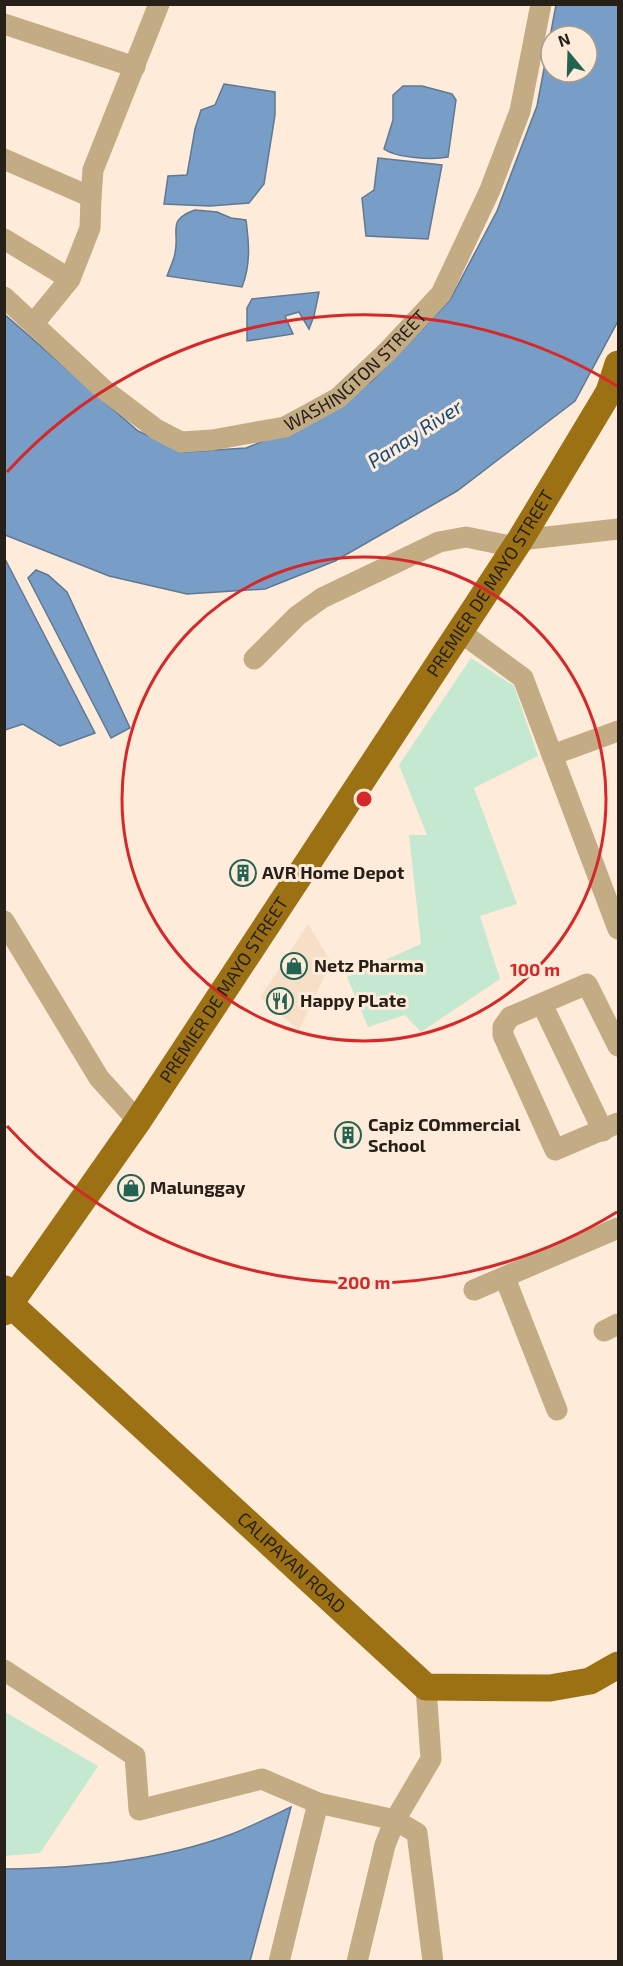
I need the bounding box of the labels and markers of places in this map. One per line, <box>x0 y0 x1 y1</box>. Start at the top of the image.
centre of rings <box>354 789 374 809</box>
building icon: AVR Home Depot <box>228 858 258 888</box>
place label: AVR Home Depot <box>262 861 405 883</box>
shop icon: Netz Pharma <box>279 951 309 981</box>
place label: Netz Pharma <box>314 954 424 976</box>
restaurant icon: Happy PLate <box>265 986 295 1016</box>
place label: Happy PLate <box>300 989 406 1011</box>
place label: Capiz COmmercial School <box>368 1113 521 1156</box>
building icon: Capiz COmmercial School <box>333 1120 363 1150</box>
shop icon: Malunggay <box>116 1173 146 1203</box>
place label: Malunggay <box>150 1176 246 1198</box>

